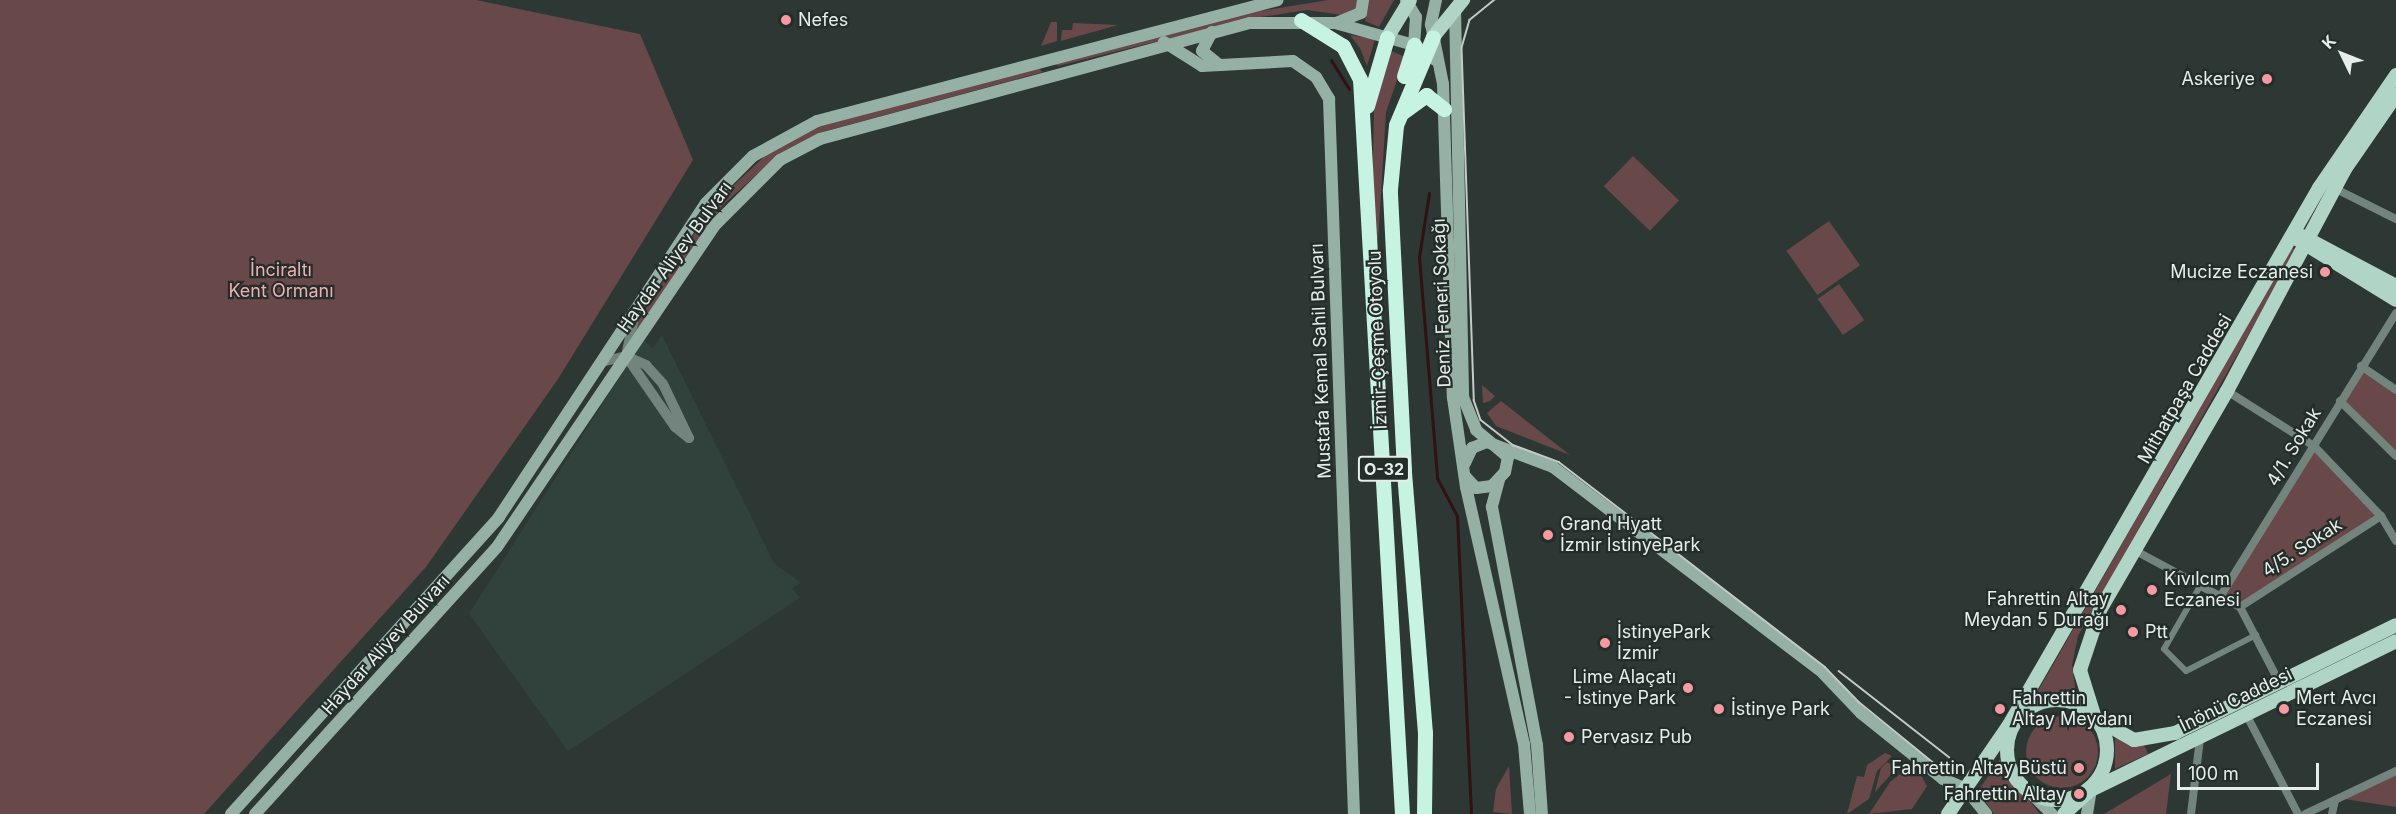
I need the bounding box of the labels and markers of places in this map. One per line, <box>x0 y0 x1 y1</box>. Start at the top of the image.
place label: Nefes <box>798 9 848 31</box>
marker: Nefes <box>779 13 793 27</box>
place label: Askeriye <box>2181 68 2255 90</box>
marker: Askeriye <box>2260 72 2274 86</box>
place label: Mucize Eczanesi <box>2170 261 2313 283</box>
marker: Mucize Eczanesi <box>2318 265 2332 279</box>
place label: Grand Hyatt İzmir İstinyePark <box>1560 514 1700 556</box>
marker: Grand Hyatt İzmir İstinyePark <box>1541 528 1555 542</box>
place label: Kıvılcım Eczanesi <box>2164 569 2240 612</box>
marker: Kıvılcım Eczanesi <box>2145 583 2159 597</box>
place label: Fahrettin Altay Meydan 5 Durağı <box>1964 589 2109 632</box>
marker: Fahrettin Altay Meydan 5 Durağı <box>2114 603 2128 617</box>
place label: Ptt <box>2145 621 2168 643</box>
place label: İstinyePark İzmir <box>1617 622 1711 664</box>
marker: Ptt <box>2126 625 2140 639</box>
marker: İstinyePark İzmir <box>1598 636 1612 650</box>
place label: Lime Alaçatı - İstinye Park <box>1564 667 1676 710</box>
marker: Lime Alaçatı - İstinye Park <box>1681 681 1695 695</box>
place label: Fahrettin Altay Meydanı <box>2012 688 2132 730</box>
place label: Mert Avcı Eczanesi <box>2296 688 2376 730</box>
place label: İstinye Park <box>1731 698 1830 720</box>
marker: İstinye Park <box>1712 702 1726 716</box>
marker: Fahrettin Altay Meydanı <box>1993 702 2007 716</box>
marker: Mert Avcı Eczanesi <box>2277 702 2291 716</box>
place label: Pervasız Pub <box>1581 726 1692 748</box>
marker: Pervasız Pub <box>1562 730 1576 744</box>
place label: Fahrettin Altay Büstü <box>1891 757 2067 779</box>
marker: Fahrettin Altay Büstü <box>2072 761 2086 775</box>
place label: Fahrettin Altay <box>1944 783 2066 805</box>
marker: Fahrettin Altay <box>2070 785 2088 803</box>

